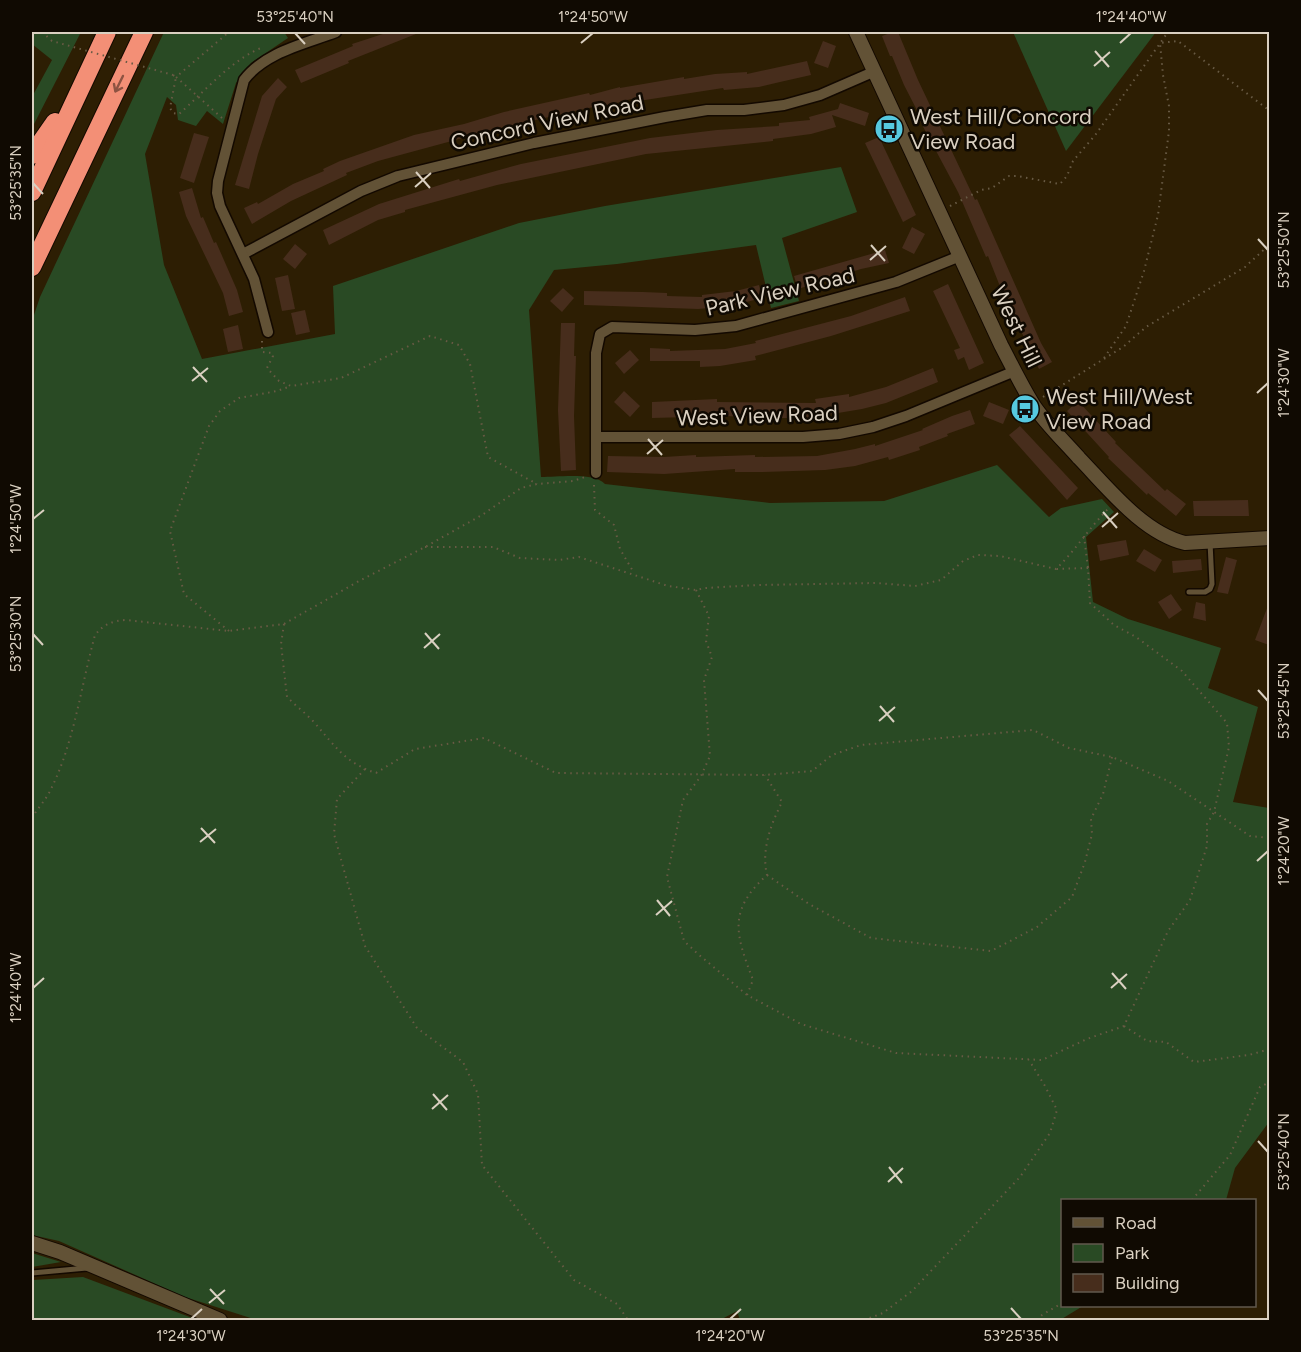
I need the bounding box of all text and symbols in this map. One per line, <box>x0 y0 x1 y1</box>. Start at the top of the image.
text: 53°25'40"N <box>256 8 334 26</box>
text: 1°24'50"W <box>558 8 629 26</box>
text: 1°24'40"W <box>1096 8 1167 26</box>
one-way arrow <box>112 75 124 93</box>
street label: Concord View Road <box>448 89 646 156</box>
place label: West Hill/Concord View Road <box>910 103 1092 155</box>
bus stop icon: West Hill/Concord View Road <box>873 113 905 145</box>
text: 53°25'35"N <box>7 145 25 221</box>
text: 53°25'50"N <box>1275 212 1293 288</box>
street label: Park View Road <box>703 261 858 322</box>
street label: West Hill <box>985 281 1048 371</box>
text: 1°24'30"W <box>1275 348 1293 418</box>
place label: West Hill/West View Road <box>1046 383 1193 435</box>
bus stop icon: West Hill/West View Road <box>1009 393 1041 425</box>
street label: West View Road <box>676 399 838 432</box>
text: 1°24'50"W <box>7 483 25 554</box>
text: 53°25'30"N <box>7 596 25 672</box>
text: 53°25'45"N <box>1275 663 1293 739</box>
text: 1°24'20"W <box>1275 816 1293 886</box>
text: 1°24'40"W <box>7 952 25 1023</box>
text: 53°25'40"N <box>1275 1113 1293 1191</box>
legend <box>1061 1199 1256 1307</box>
text: Road <box>1115 1212 1156 1234</box>
text: Park <box>1115 1242 1150 1264</box>
text: Building <box>1115 1272 1180 1294</box>
text: 1°24'30"W <box>156 1327 226 1345</box>
text: 1°24'20"W <box>695 1327 765 1345</box>
text: 53°25'35"N <box>983 1327 1059 1345</box>

